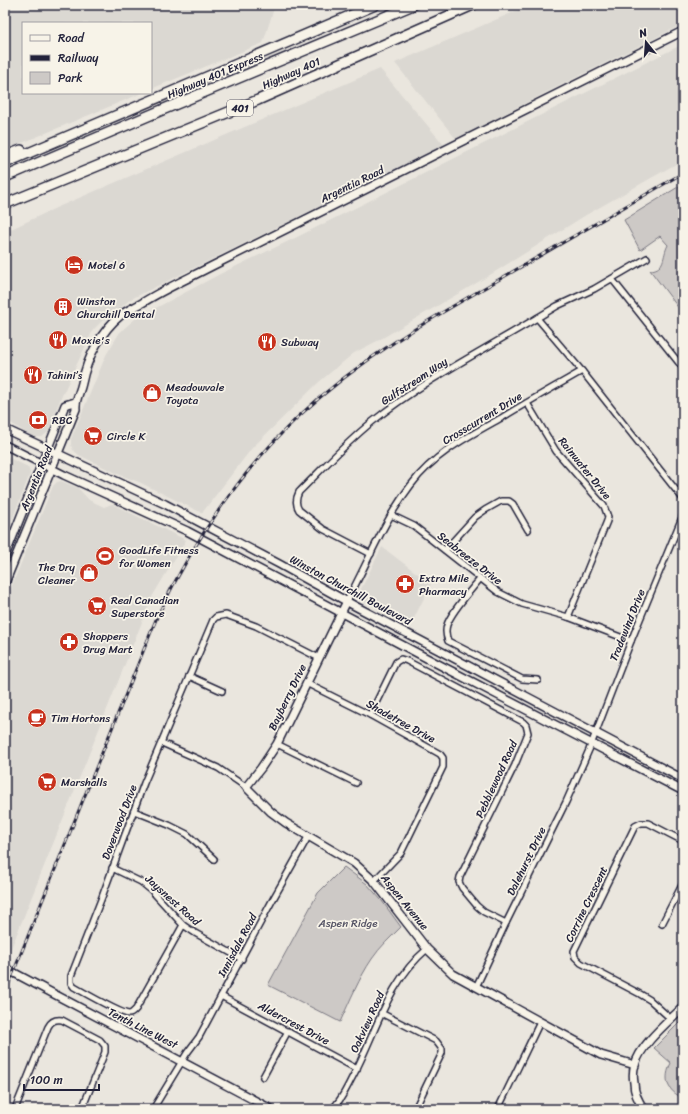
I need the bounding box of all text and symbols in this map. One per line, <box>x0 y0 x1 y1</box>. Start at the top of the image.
legend <box>22 22 152 94</box>
north arrow <box>626 22 666 62</box>
text: N <box>636 23 650 43</box>
text: Road <box>58 27 85 49</box>
street label: Highway 401 Express <box>164 46 267 104</box>
text: Railway <box>58 47 99 69</box>
street label: Highway 401 <box>259 52 324 95</box>
text: Park <box>58 67 83 89</box>
road number: 401 <box>227 100 253 116</box>
street label: Argentia Road <box>316 160 388 208</box>
hotel icon: Motel 6 <box>63 254 85 276</box>
place label: Motel 6 <box>88 256 125 275</box>
place label: Winston Churchill Dental <box>77 292 156 324</box>
building icon: Winston Churchill Dental <box>52 296 74 318</box>
restaurant icon: Moxie's <box>47 329 69 351</box>
place label: Moxie's <box>72 331 111 350</box>
restaurant icon: Subway <box>256 331 278 353</box>
place label: Subway <box>281 333 319 352</box>
street label: Gulfstream Way <box>377 352 452 410</box>
restaurant icon: Tahini’s <box>22 364 44 386</box>
place label: Tahini’s <box>47 366 83 385</box>
place label: Meadowvale Toyota <box>166 378 225 410</box>
shop icon: Meadowvale Toyota <box>141 382 163 404</box>
street label: Crosscurrent Drive <box>438 387 526 450</box>
bank icon: RBC <box>27 409 49 431</box>
place label: RBC <box>52 411 73 430</box>
supermarket icon: Circle K <box>82 425 104 447</box>
place label: Circle K <box>107 427 147 446</box>
street label: Rainwater Drive <box>553 433 616 504</box>
street label: Argentia Road <box>14 442 59 515</box>
street label: Seabreeze Drive <box>433 527 507 590</box>
place label: GoodLife Fitness for Women <box>119 541 199 573</box>
sports icon: GoodLife Fitness for Women <box>94 545 116 567</box>
street label: Winston Churchill Boulevard <box>286 550 416 631</box>
place label: The Dry Cleaner <box>38 558 75 590</box>
shop icon: The Dry Cleaner <box>78 562 100 584</box>
place label: Extra Mile Pharmacy <box>419 569 470 601</box>
pharmacy icon: Extra Mile Pharmacy <box>394 573 416 595</box>
street label: Tradewind Drive <box>604 586 651 664</box>
place label: Real Canadian Superstore <box>111 591 179 623</box>
supermarket icon: Real Canadian Superstore <box>86 595 108 617</box>
place label: Shoppers Drug Mart <box>83 627 133 659</box>
pharmacy icon: Shoppers Drug Mart <box>58 631 80 653</box>
street label: Bayberry Drive <box>263 660 312 734</box>
street label: Shadetree Drive <box>362 694 440 749</box>
cafe icon: Tim Hortons <box>26 707 48 729</box>
place label: Tim Hortons <box>51 709 111 728</box>
street label: Pebblewood Road <box>470 736 523 821</box>
supermarket icon: Marshalls <box>36 771 58 793</box>
place label: Marshalls <box>61 773 108 792</box>
street label: Doverwood Drive <box>96 781 143 863</box>
street label: Dalehurst Drive <box>502 823 552 899</box>
street label: Corrine Crescent <box>560 863 613 946</box>
street label: Jaysnest Road <box>140 869 206 931</box>
street label: Aspen Avenue <box>375 869 434 935</box>
street label: Innisdale Road <box>212 909 263 981</box>
park label: Aspen Ridge <box>318 914 378 933</box>
street label: Oakview Road <box>345 987 391 1056</box>
street label: Aldercrest Drive <box>254 996 333 1051</box>
street label: Tenth Line West <box>104 1003 182 1054</box>
scale bar <box>24 1066 99 1092</box>
text: 100 m <box>30 1069 63 1091</box>

